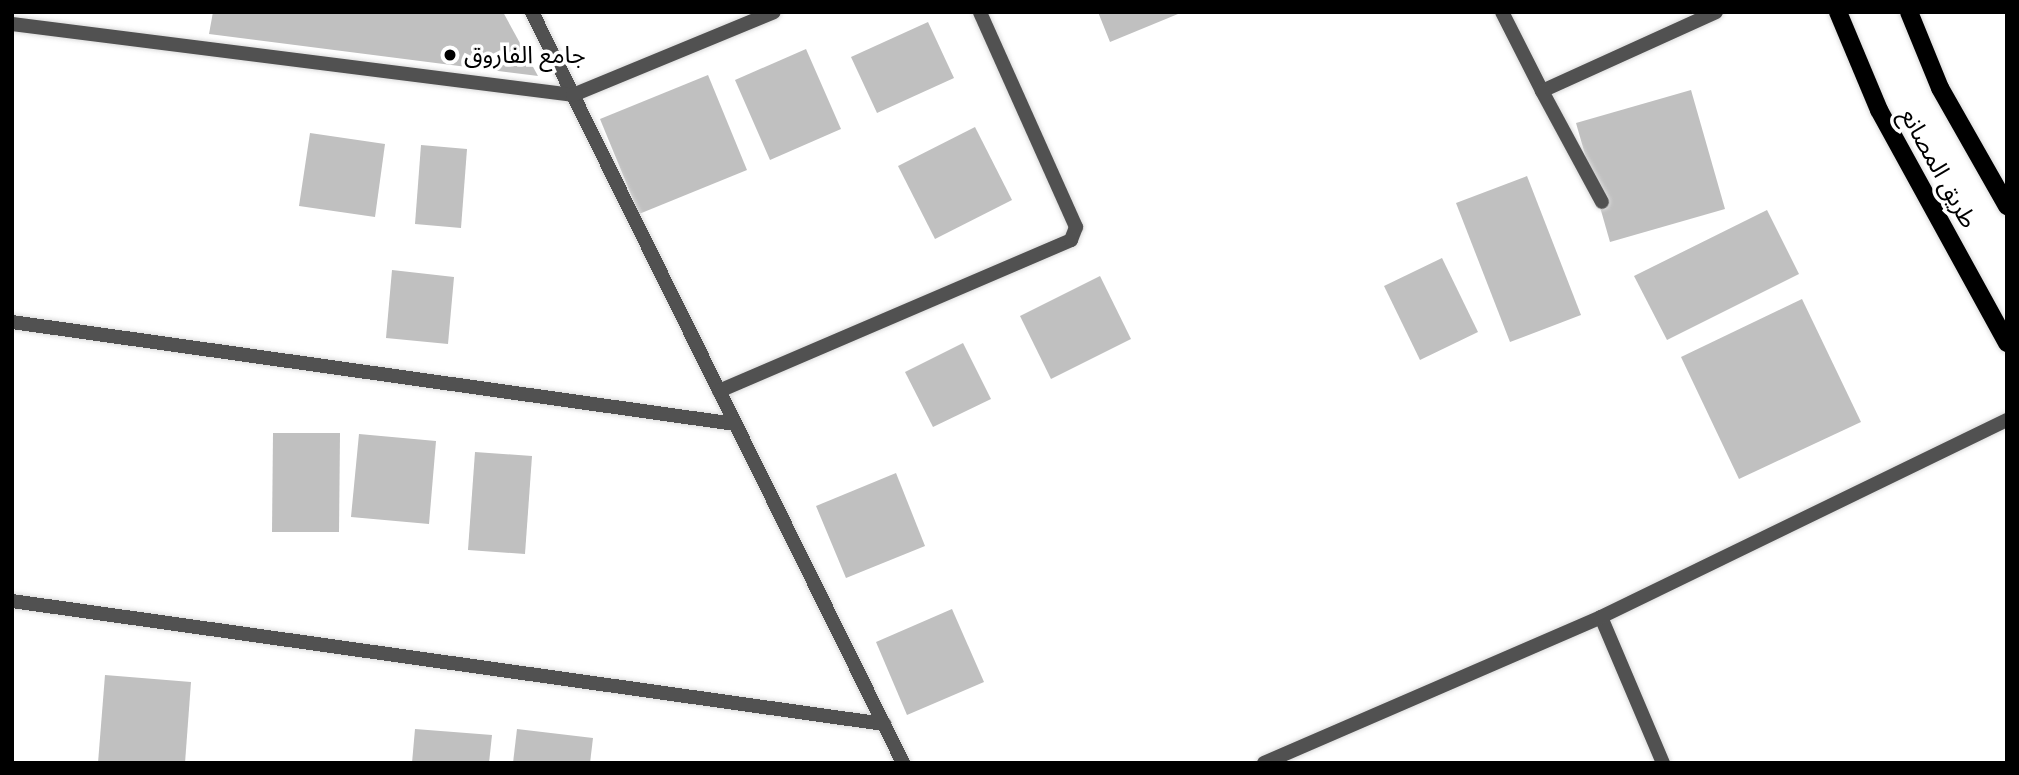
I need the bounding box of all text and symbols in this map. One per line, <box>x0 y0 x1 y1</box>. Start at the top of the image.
place label: جامع الفاروق <box>464 41 586 69</box>
marker: جامع الفاروق <box>442 47 458 63</box>
street label: طريق المصانع <box>1894 103 1984 233</box>

